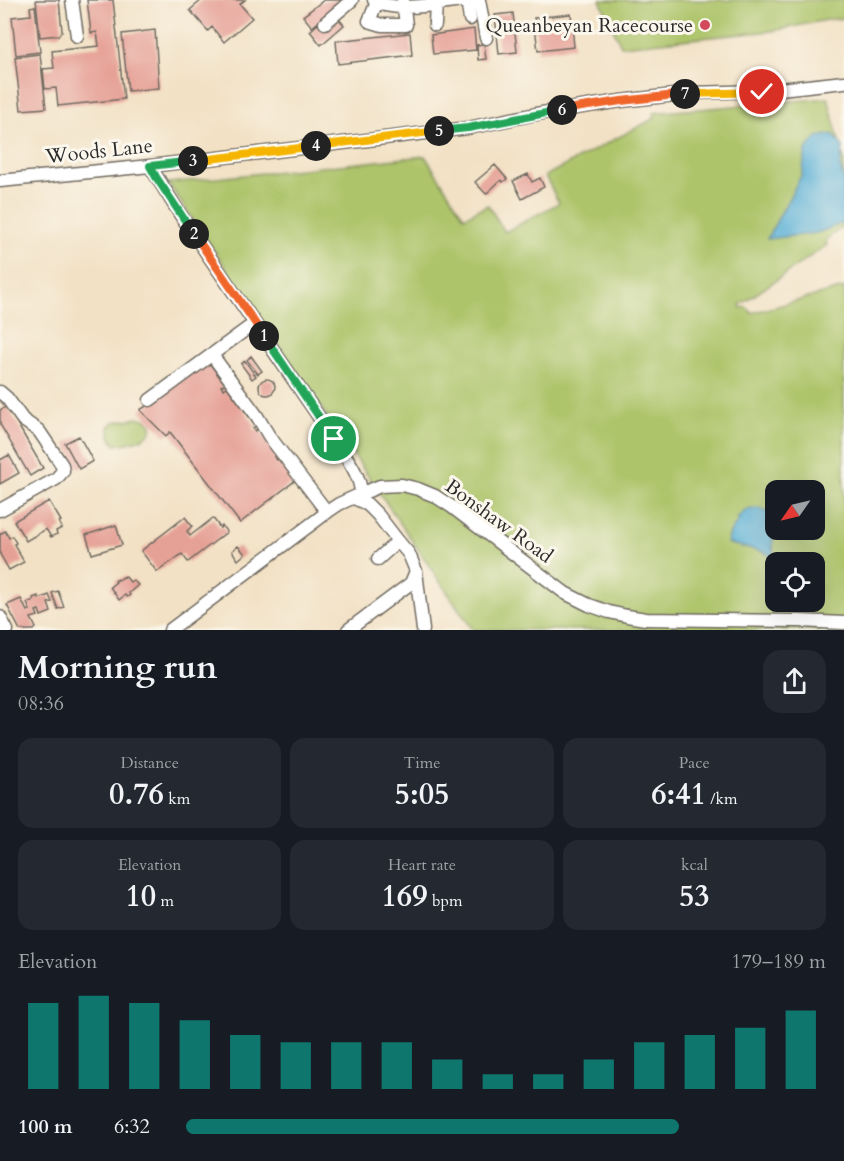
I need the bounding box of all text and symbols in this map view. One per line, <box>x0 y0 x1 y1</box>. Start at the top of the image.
place label: Queanbeyan Racecourse <box>485 12 693 39</box>
marker: Queanbeyan Racecourse <box>698 18 712 32</box>
pin <box>736 66 787 117</box>
icon: check <box>745 75 778 108</box>
pin: 7 <box>670 79 700 109</box>
text: 7 <box>681 83 689 105</box>
pin: 6 <box>547 95 577 125</box>
text: 6 <box>558 99 566 121</box>
pin: 5 <box>424 116 454 146</box>
text: 5 <box>435 120 443 142</box>
pin: 4 <box>301 131 331 161</box>
street label: Woods Lane <box>43 132 154 170</box>
text: 4 <box>312 135 320 157</box>
pin: 3 <box>178 146 208 176</box>
text: 3 <box>189 150 197 172</box>
pin: 2 <box>179 219 209 249</box>
text: 2 <box>190 223 198 245</box>
pin: 1 <box>249 321 279 351</box>
text: 1 <box>260 325 268 347</box>
pin <box>308 413 359 464</box>
icon: arrive <box>317 422 350 455</box>
street label: Bonshaw Road <box>440 473 559 570</box>
north arrow <box>765 480 825 540</box>
map controls <box>765 480 825 612</box>
button: locate <box>765 552 825 612</box>
text: Morning run <box>18 645 218 690</box>
button: share <box>763 650 826 713</box>
text: 08:36 <box>18 690 64 717</box>
text: Distance <box>120 752 179 774</box>
text: Time <box>403 752 441 774</box>
text: Pace <box>679 752 710 774</box>
text: 0.76 <box>109 774 164 815</box>
text: 5:05 <box>395 774 449 815</box>
text: 6:41 <box>651 774 706 815</box>
text: km <box>164 788 190 810</box>
text: /km <box>706 788 738 810</box>
text: Elevation <box>118 854 181 876</box>
text: Heart rate <box>388 854 456 876</box>
text: kcal <box>681 854 708 876</box>
text: 10 <box>125 876 156 917</box>
text: 169 <box>381 876 428 917</box>
text: 53 <box>679 876 710 917</box>
text: m <box>156 890 174 912</box>
text: bpm <box>428 890 463 912</box>
text: Elevation <box>18 948 97 975</box>
text: 179–189 m <box>731 948 826 975</box>
text: 100 m <box>18 1113 73 1140</box>
text: 6:32 <box>114 1113 150 1140</box>

